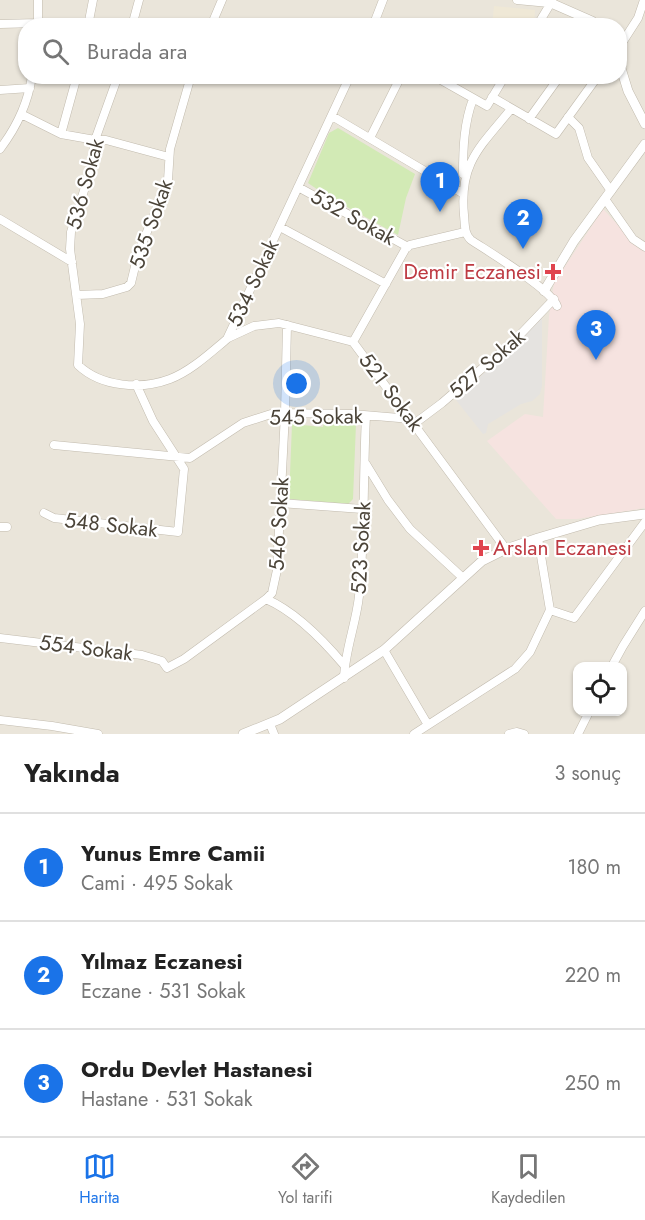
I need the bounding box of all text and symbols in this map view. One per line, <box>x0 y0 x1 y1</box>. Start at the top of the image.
search box <box>18 18 627 84</box>
icon: search <box>39 35 72 68</box>
text: Burada ara <box>87 35 187 67</box>
street label: 536 Sokak <box>58 134 112 233</box>
pin: 1 <box>420 162 460 212</box>
street label: 535 Sokak <box>122 174 181 273</box>
street label: 532 Sokak <box>305 181 402 253</box>
pin: 2 <box>504 200 542 249</box>
street label: 534 Sokak <box>220 234 287 332</box>
place label: Demir Eczanesi <box>403 257 541 287</box>
marker: Demir Eczanesi <box>546 265 560 279</box>
pin: 3 <box>576 310 616 360</box>
street label: 527 Sokak <box>442 322 532 406</box>
street label: 521 Sokak <box>352 347 431 438</box>
your location <box>282 369 311 398</box>
street label: 545 Sokak <box>269 401 364 433</box>
street label: 546 Sokak <box>262 476 296 572</box>
street label: 523 Sokak <box>344 500 378 595</box>
street label: 548 Sokak <box>63 505 160 545</box>
place label: Arslan Eczanesi <box>493 533 632 563</box>
marker: Arslan Eczanesi <box>474 541 488 555</box>
street label: 554 Sokak <box>38 627 135 669</box>
map controls <box>573 662 627 716</box>
button: locate <box>573 662 627 716</box>
text: Yakında <box>24 754 120 792</box>
text: 3 sonuç <box>555 759 621 788</box>
text: Yunus Emre Camii <box>81 837 265 869</box>
text: 1 <box>38 853 49 882</box>
text: 180 m <box>567 853 621 882</box>
text: Cami · 495 Sokak <box>81 869 233 898</box>
text: Yılmaz Eczanesi <box>81 945 243 977</box>
text: 2 <box>37 961 50 990</box>
text: 220 m <box>565 961 621 990</box>
text: Eczane · 531 Sokak <box>81 977 245 1006</box>
text: Ordu Devlet Hastanesi <box>81 1053 312 1085</box>
text: 3 <box>37 1069 50 1098</box>
text: 250 m <box>565 1069 621 1098</box>
text: Hastane · 531 Sokak <box>81 1085 253 1114</box>
tab: Harita <box>79 1150 120 1209</box>
tab: Yol tarifi <box>278 1150 333 1209</box>
tab: Kaydedilen <box>491 1150 566 1209</box>

